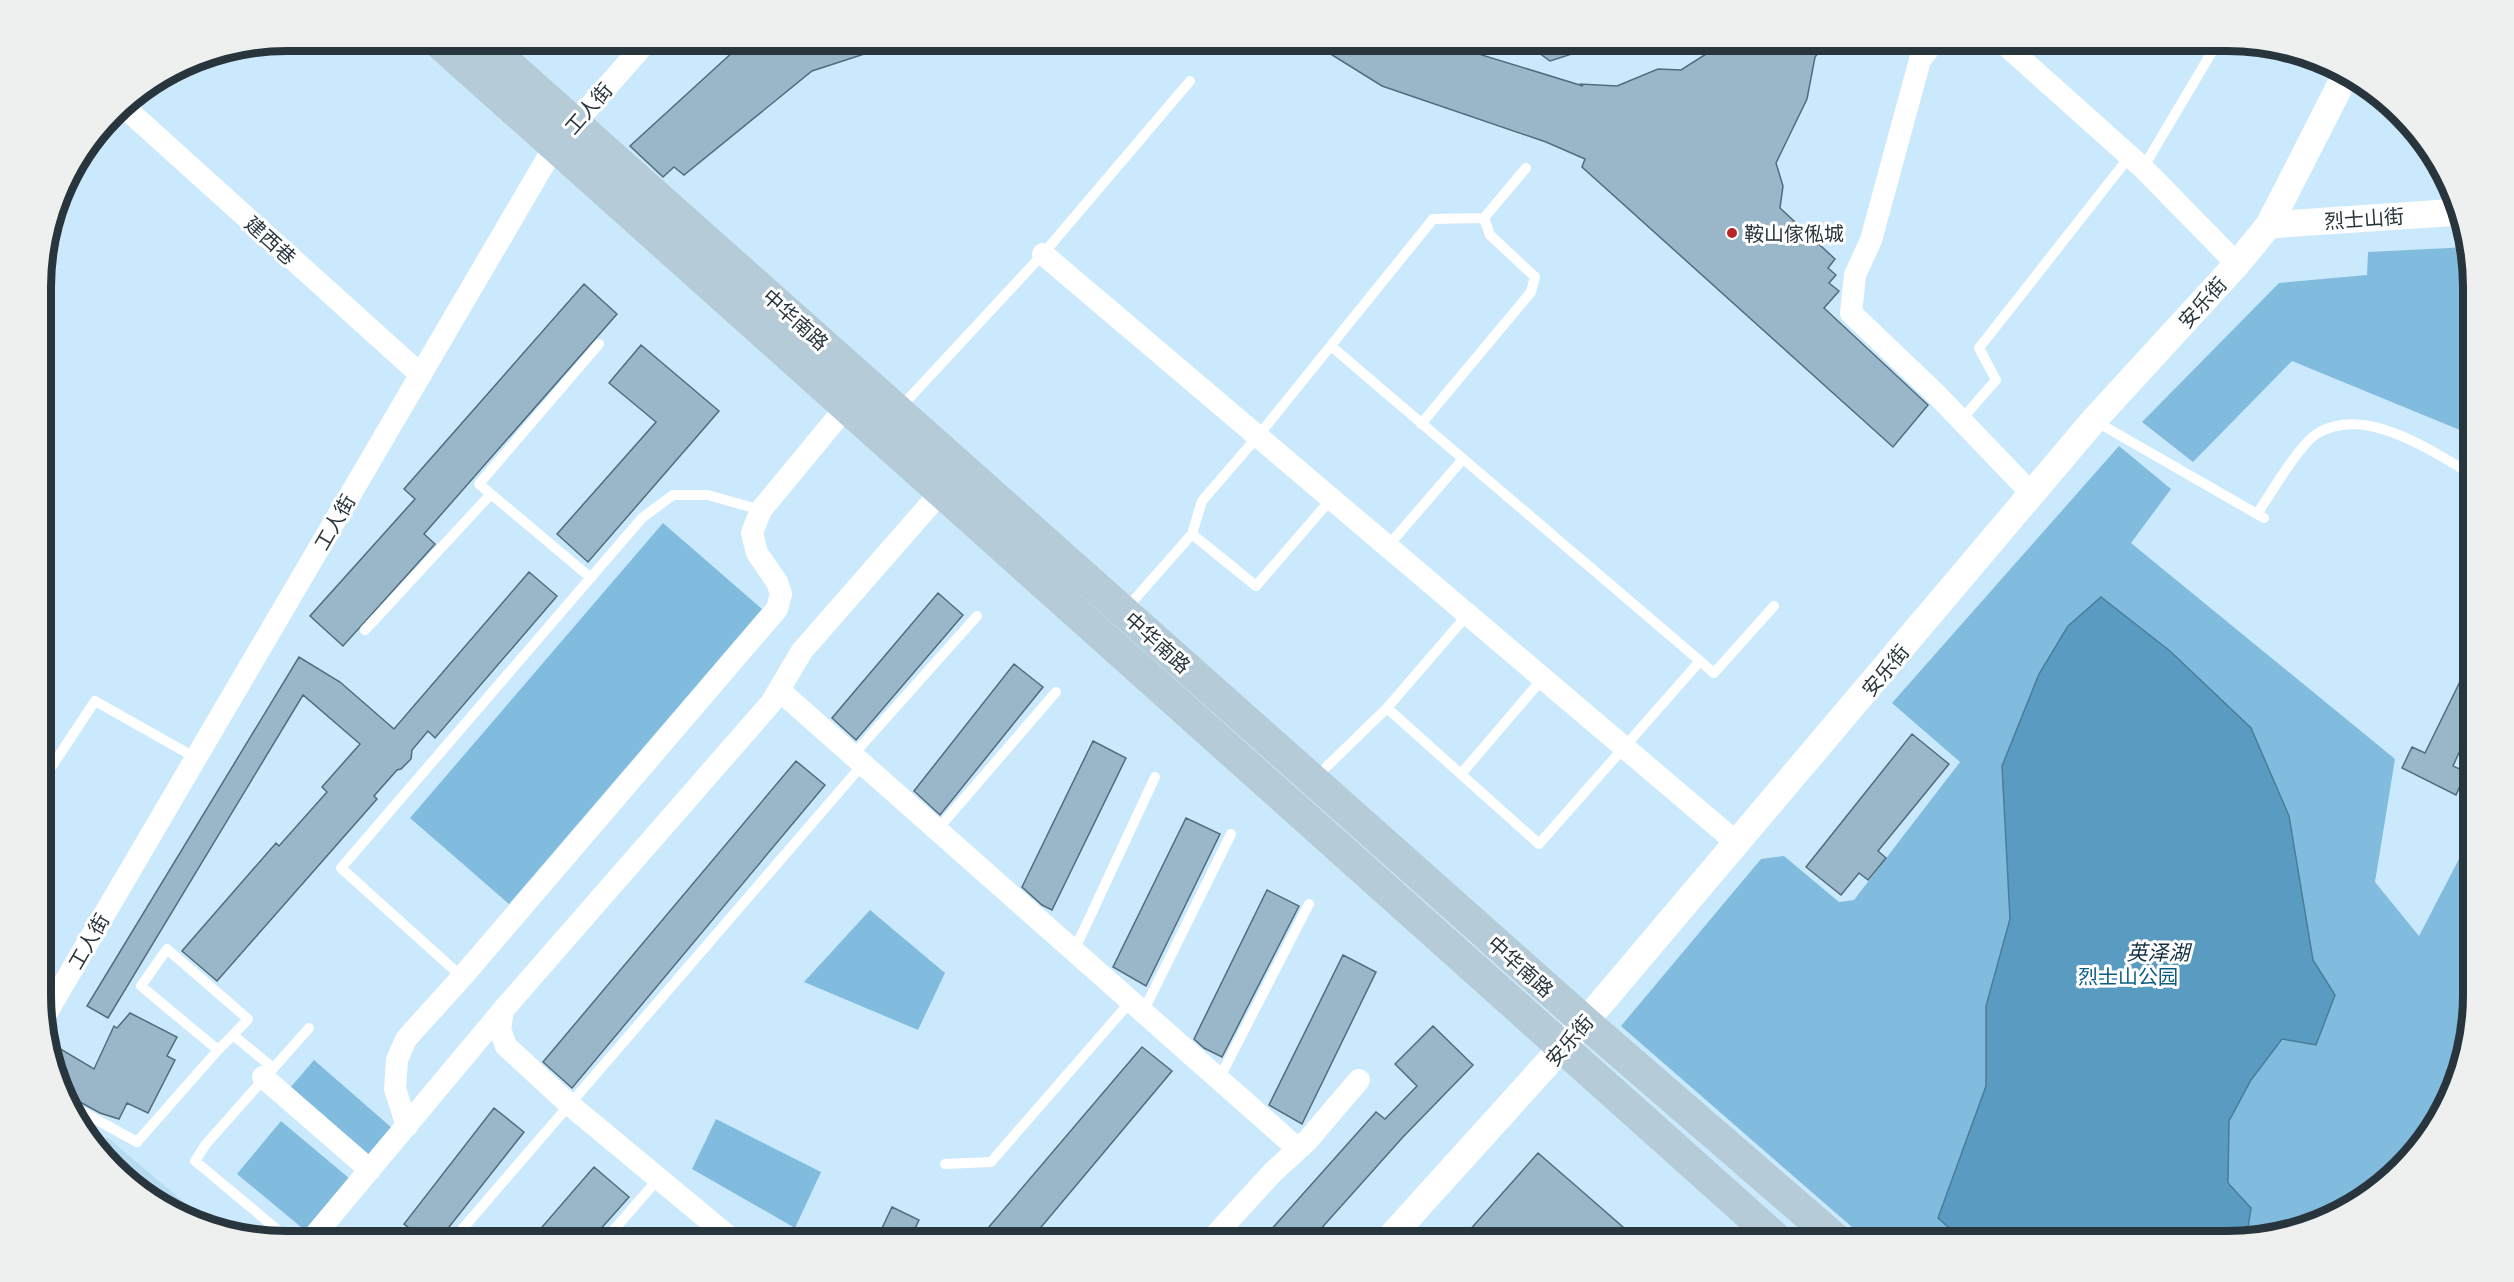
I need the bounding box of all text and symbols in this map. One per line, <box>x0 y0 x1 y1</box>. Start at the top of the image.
street label: 工人街 <box>559 77 617 139</box>
street label: 烈士山街 <box>2323 203 2405 233</box>
street label: 建西巷 <box>241 211 301 269</box>
place label: 鞍山傢俬城 <box>1744 221 1844 245</box>
marker: 鞍山傢俬城 <box>1725 226 1739 240</box>
street label: 安乐街 <box>2173 272 2231 332</box>
street label: 中华南路 <box>758 283 834 355</box>
street label: 工人街 <box>309 490 359 554</box>
street label: 中华南路 <box>1120 606 1196 678</box>
street label: 安乐街 <box>1857 639 1913 701</box>
street label: 工人街 <box>63 909 113 973</box>
street label: 中华南路 <box>1483 930 1559 1002</box>
water label: 英泽湖 <box>2127 939 2192 964</box>
park label: 烈士山公园 <box>2078 964 2178 988</box>
street label: 安乐街 <box>1540 1009 1598 1071</box>

